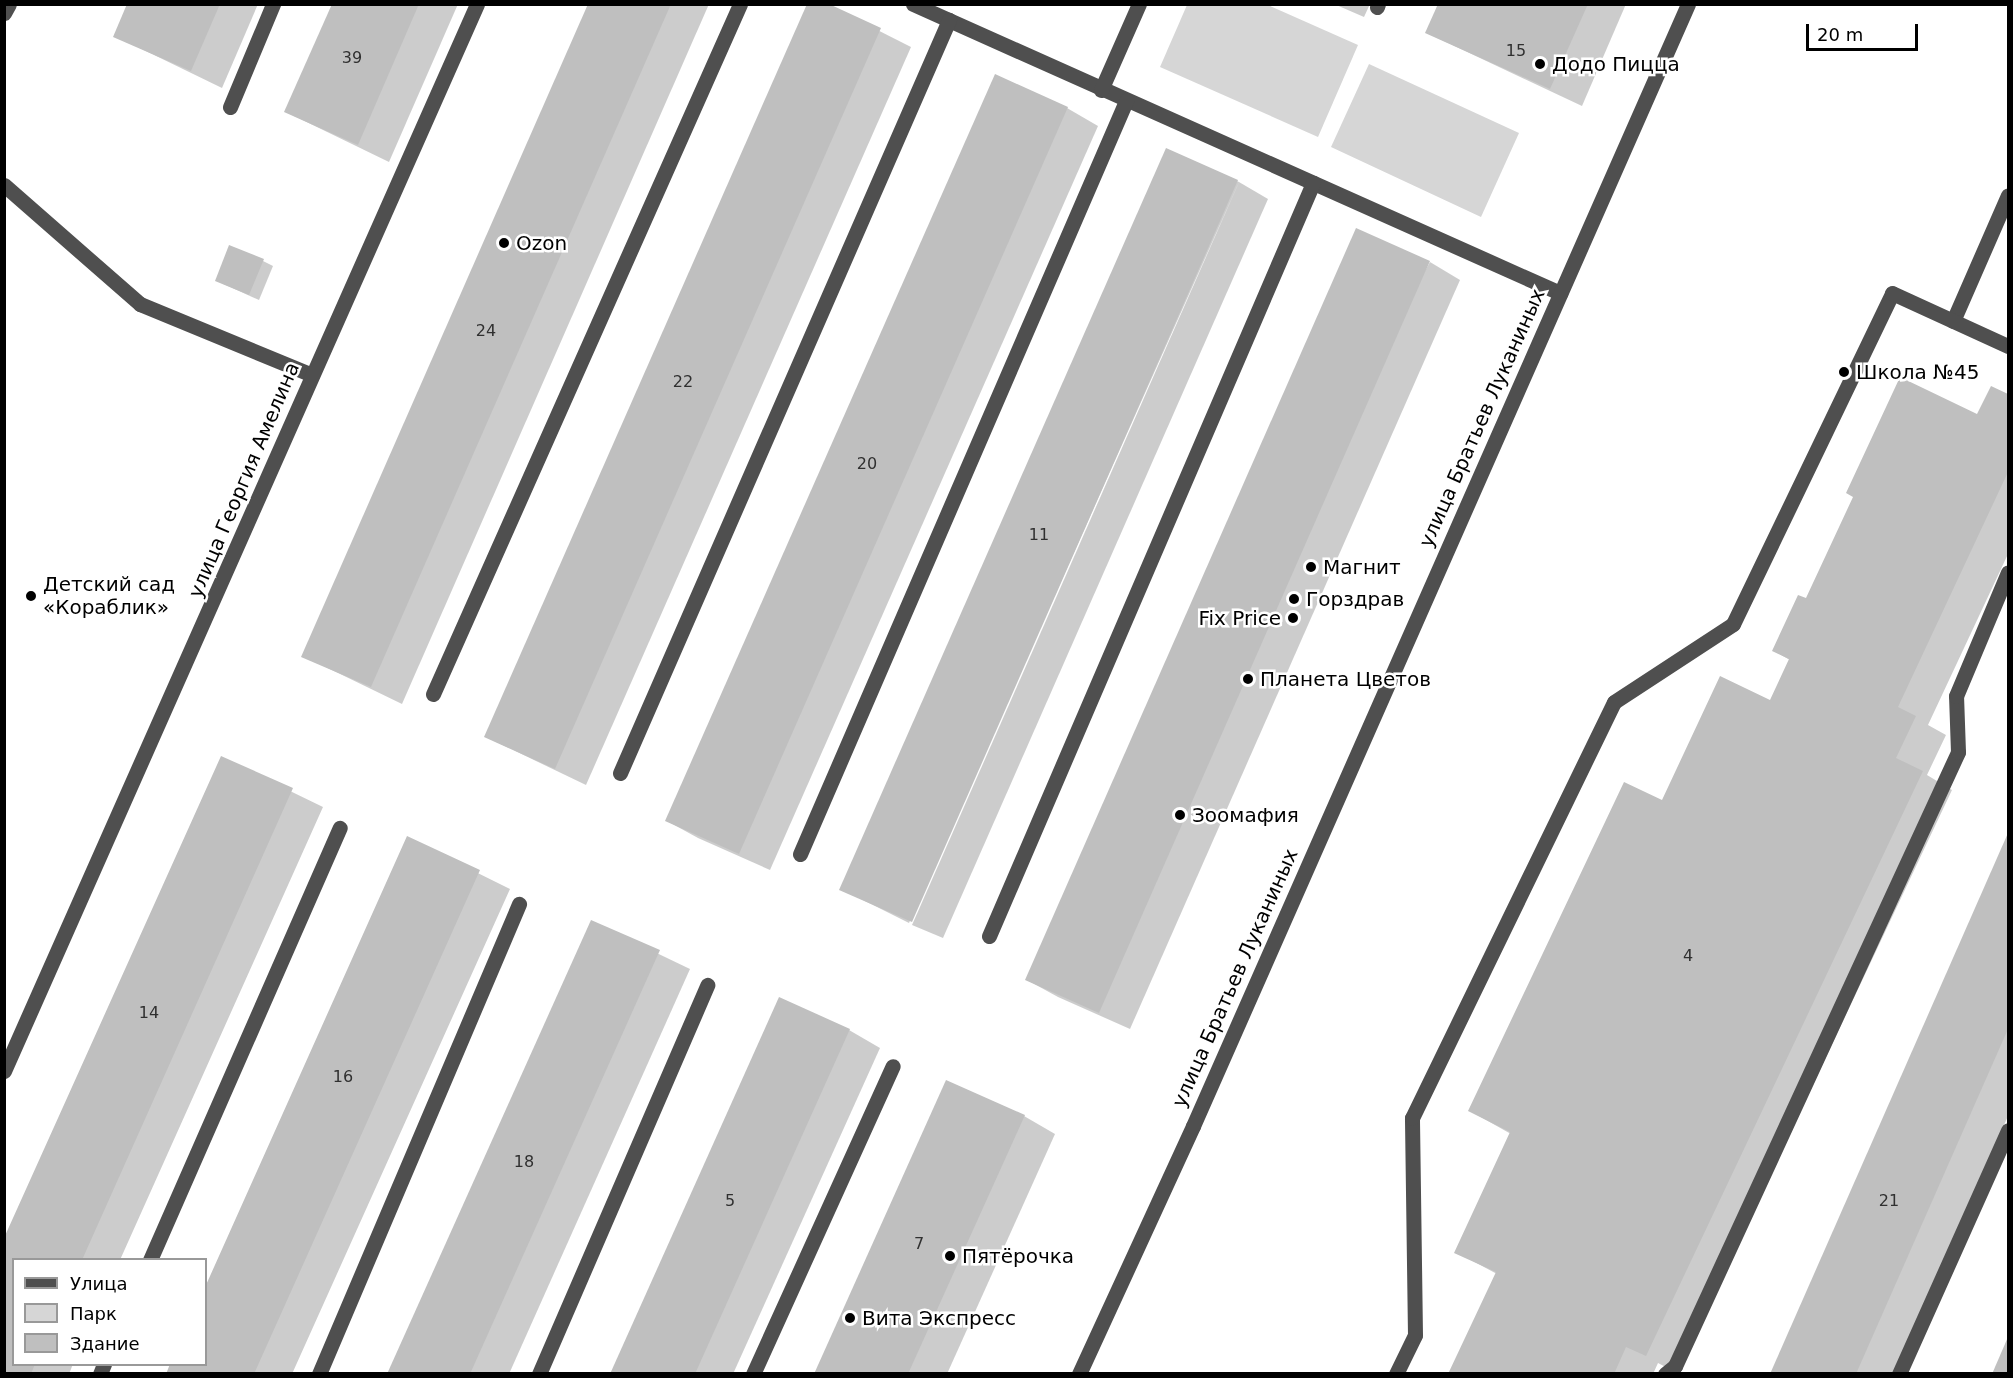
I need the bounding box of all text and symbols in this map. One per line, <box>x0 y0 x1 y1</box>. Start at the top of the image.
scale bar <box>1809 12 1922 50</box>
text: 20 m <box>1817 24 1863 45</box>
house number: 15 <box>1506 41 1526 61</box>
house number: 39 <box>342 48 362 68</box>
place label: Додо Пицца <box>1552 52 1680 76</box>
marker: Додо Пицца <box>1533 57 1547 71</box>
place label: Ozon <box>516 231 567 255</box>
marker: Ozon <box>497 236 511 250</box>
street label: улица Братьев Луканиных <box>1414 285 1550 551</box>
house number: 24 <box>476 321 496 341</box>
street label: улица Георгия Амелина <box>183 359 305 601</box>
place label: Школа №45 <box>1856 360 1979 384</box>
marker: Школа №45 <box>1837 365 1851 379</box>
house number: 22 <box>673 372 693 392</box>
house number: 20 <box>857 454 877 474</box>
house number: 11 <box>1029 525 1049 545</box>
place label: Магнит <box>1323 555 1401 579</box>
marker: Магнит <box>1304 560 1318 574</box>
place label: Детский сад «Кораблик» <box>43 572 175 619</box>
place label: Горздрав <box>1306 587 1404 611</box>
marker: Детский сад «Кораблик» <box>24 589 38 603</box>
marker: Горздрав <box>1287 592 1301 606</box>
place label: Fix Price <box>1198 606 1281 630</box>
marker: Fix Price <box>1286 611 1300 625</box>
place label: Планета Цветов <box>1260 667 1431 691</box>
marker: Планета Цветов <box>1241 672 1255 686</box>
place label: Зоомафия <box>1192 803 1299 827</box>
marker: Зоомафия <box>1173 808 1187 822</box>
street label: улица Братьев Луканиных <box>1167 845 1303 1111</box>
house number: 4 <box>1683 946 1693 966</box>
house number: 14 <box>139 1003 159 1023</box>
house number: 16 <box>333 1067 353 1087</box>
house number: 18 <box>514 1152 534 1172</box>
house number: 5 <box>725 1191 735 1211</box>
house number: 21 <box>1879 1191 1899 1211</box>
house number: 7 <box>914 1234 924 1254</box>
place label: Пятёрочка <box>962 1244 1074 1268</box>
marker: Пятёрочка <box>943 1249 957 1263</box>
legend <box>12 1258 207 1366</box>
text: Улица <box>70 1273 127 1294</box>
text: Парк <box>70 1303 117 1324</box>
place label: Вита Экспресс <box>862 1306 1016 1330</box>
marker: Вита Экспресс <box>843 1311 857 1325</box>
text: Здание <box>70 1333 140 1354</box>

